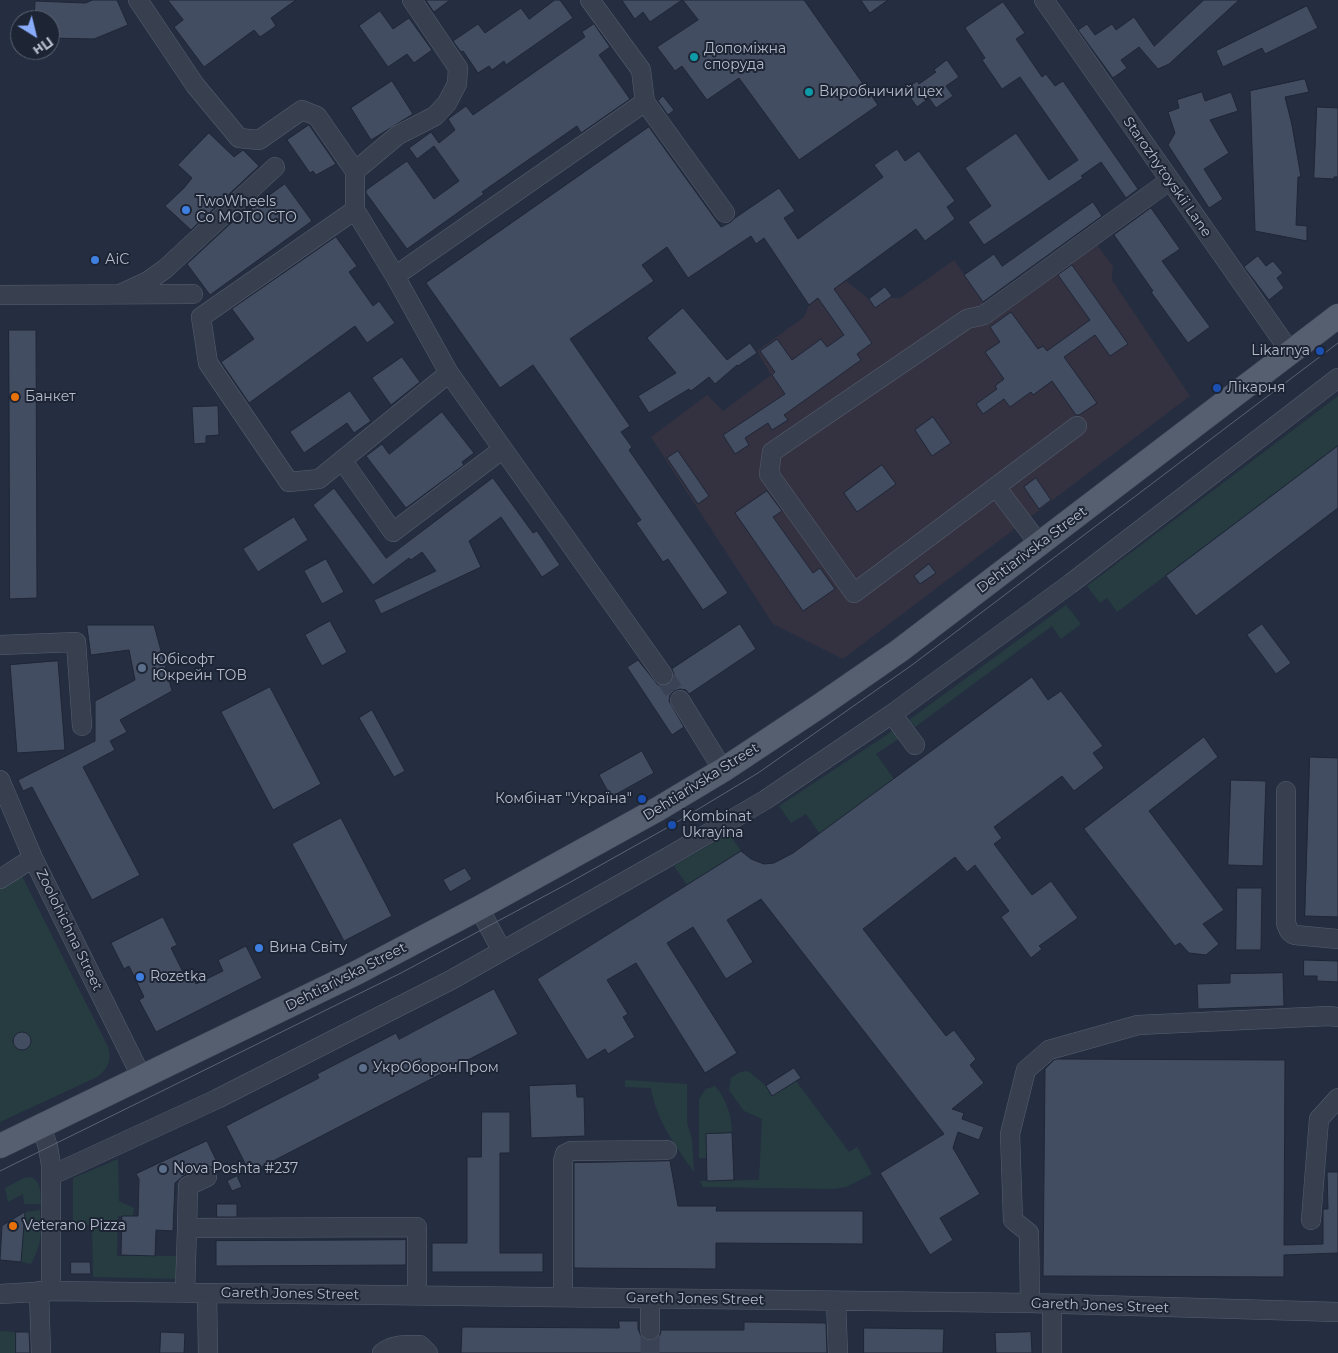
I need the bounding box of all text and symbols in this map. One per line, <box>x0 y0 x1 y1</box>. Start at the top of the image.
north arrow <box>10 10 60 60</box>
text: Пн <box>29 33 57 60</box>
place label: Допоміжна споруда <box>704 41 786 74</box>
marker: Допоміжна споруда <box>688 51 700 63</box>
place label: Виробничий цех <box>819 84 943 100</box>
marker: Виробничий цех <box>803 86 815 98</box>
street label: Starozhytoyskii Lane <box>1119 114 1215 240</box>
place label: TwoWheels Co МОТО СТО <box>196 194 297 226</box>
marker: TwoWheels Co МОТО СТО <box>180 204 192 216</box>
place label: АіС <box>105 252 129 268</box>
marker: АіС <box>89 254 101 266</box>
place label: Likarnya <box>1251 343 1310 359</box>
marker: Likarnya <box>1314 345 1326 357</box>
place label: Лікарня <box>1227 380 1286 396</box>
marker: Лікарня <box>1211 382 1223 394</box>
place label: Банкет <box>25 389 76 405</box>
marker: Банкет <box>9 391 21 403</box>
street label: Dehtiarivska Street <box>974 503 1090 597</box>
place label: Юбісофт Юкрейн ТОВ <box>152 652 247 684</box>
marker: Юбісофт Юкрейн ТОВ <box>136 662 148 674</box>
street label: Dehtiarivska Street <box>640 740 762 824</box>
place label: Комбінат "Україна" <box>495 791 632 807</box>
marker: Комбінат "Україна" <box>636 793 648 805</box>
place label: Kombinat Ukrayina <box>682 809 752 842</box>
marker: Kombinat Ukrayina <box>666 819 678 831</box>
street label: Zoolohichna Street <box>32 866 106 994</box>
street label: Dehtiarivska Street <box>283 939 409 1015</box>
place label: Вина Світу <box>269 940 347 956</box>
marker: Вина Світу <box>253 942 265 954</box>
place label: Rozetka <box>150 969 206 985</box>
marker: Rozetka <box>134 971 146 983</box>
place label: УкрОборонПром <box>373 1060 499 1076</box>
marker: УкрОборонПром <box>357 1062 369 1074</box>
place label: Nova Poshta #237 <box>173 1161 298 1177</box>
marker: Nova Poshta #237 <box>157 1163 169 1175</box>
place label: Veterano Pizza <box>23 1218 126 1234</box>
marker: Veterano Pizza <box>7 1220 19 1232</box>
street label: Gareth Jones Street <box>221 1284 359 1304</box>
street label: Gareth Jones Street <box>626 1289 764 1309</box>
street label: Gareth Jones Street <box>1031 1295 1169 1317</box>

